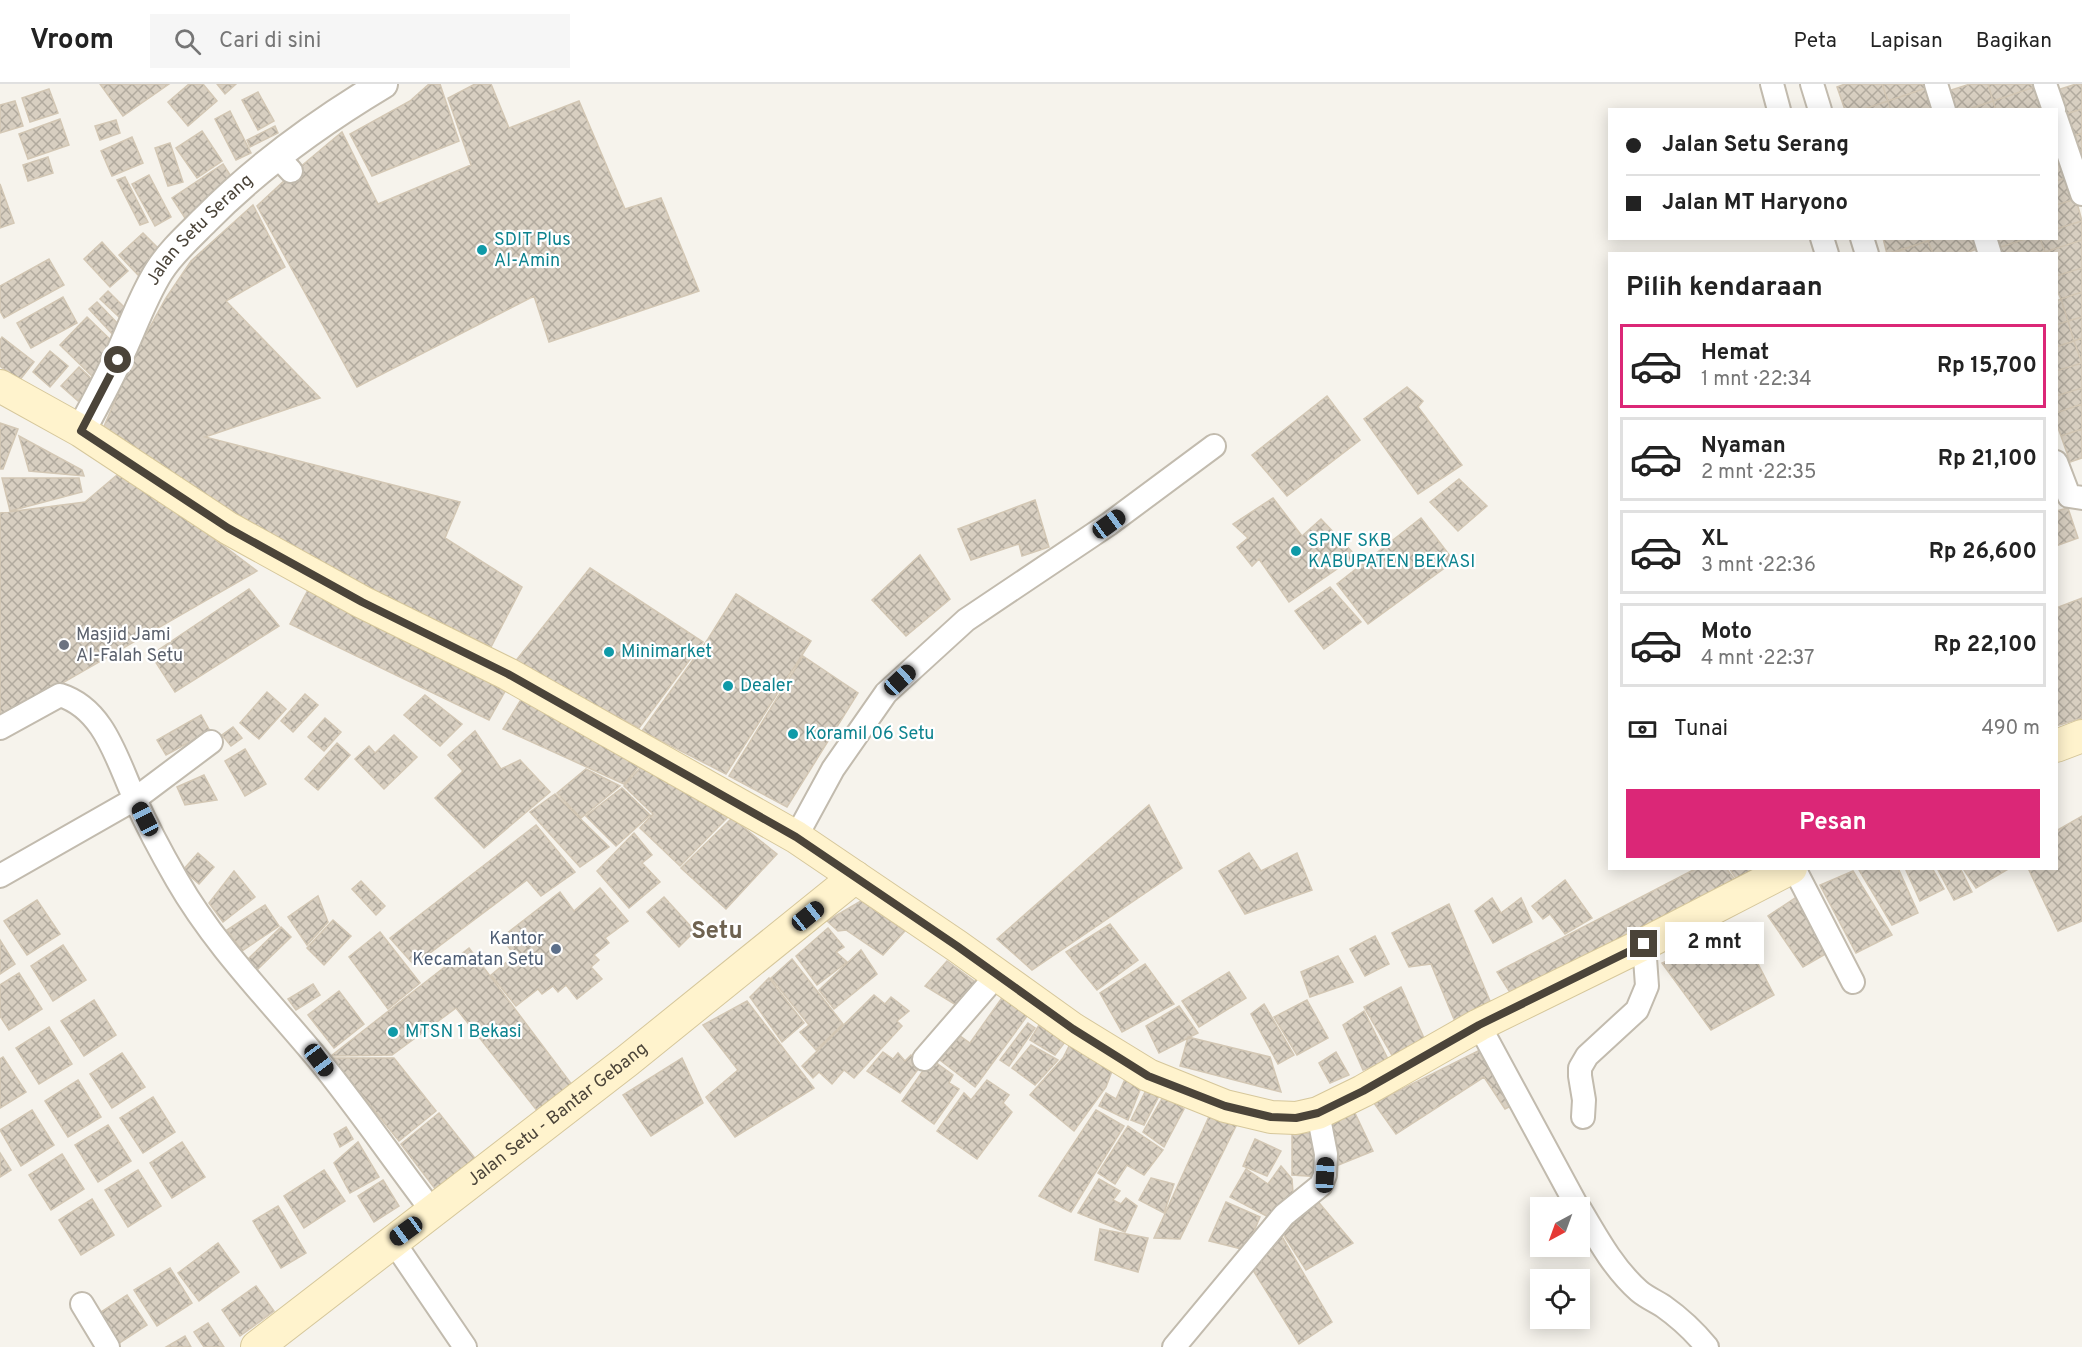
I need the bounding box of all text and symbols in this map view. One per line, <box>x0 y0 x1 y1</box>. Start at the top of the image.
search box <box>150 14 570 68</box>
text: Vroom <box>30 23 114 59</box>
icon: search <box>171 25 204 58</box>
text: Cari di sini <box>219 28 321 55</box>
text: Peta <box>1794 28 1837 55</box>
text: Lapisan <box>1870 28 1943 55</box>
text: Bagikan <box>1976 28 2052 55</box>
text: Jalan Setu Serang <box>1662 132 1849 159</box>
street label: Jalan Setu Serang <box>141 169 258 290</box>
text: Jalan MT Haryono <box>1662 190 1848 217</box>
place label: SDIT Plus Al-Amin <box>494 229 571 273</box>
marker: SDIT Plus Al-Amin <box>475 243 489 257</box>
text: Pilih kendaraan <box>1626 271 1823 305</box>
icon: car <box>1629 339 1683 393</box>
text: Hemat <box>1701 340 1769 367</box>
route start <box>104 346 131 373</box>
text: Rp 15,700 <box>1937 353 2037 380</box>
text: 1 mnt · 22:34 <box>1701 367 1812 393</box>
icon: car <box>1629 432 1683 486</box>
text: Nyaman <box>1701 433 1786 460</box>
text: Rp 21,100 <box>1938 446 2037 473</box>
text: 2 mnt · 22:35 <box>1701 460 1817 486</box>
car <box>1089 506 1129 542</box>
icon: car <box>1629 525 1683 579</box>
text: XL <box>1701 526 1728 553</box>
place label: SPNF SKB KABUPATEN BEKASI <box>1308 530 1475 574</box>
text: Rp 26,600 <box>1929 539 2037 566</box>
marker: SPNF SKB KABUPATEN BEKASI <box>1289 544 1303 558</box>
text: 3 mnt · 22:36 <box>1701 553 1816 579</box>
icon: car <box>1629 618 1683 672</box>
text: Moto <box>1701 619 1752 646</box>
place label: Masjid Jami Al-Falah Setu <box>76 624 183 668</box>
text: Rp 22,100 <box>1933 632 2037 659</box>
marker: Masjid Jami Al-Falah Setu <box>57 638 71 652</box>
place label: Minimarket <box>621 641 712 664</box>
marker: Minimarket <box>602 645 616 659</box>
text: 4 mnt · 22:37 <box>1701 646 1815 672</box>
car <box>881 661 919 699</box>
place label: Dealer <box>740 675 793 698</box>
marker: Dealer <box>721 679 735 693</box>
icon: cash <box>1626 713 1659 746</box>
text: Tunai <box>1674 716 1728 743</box>
text: 490 m <box>1982 716 2040 742</box>
place label: Koramil 06 Setu <box>805 723 934 746</box>
marker: Koramil 06 Setu <box>786 727 800 741</box>
button: Pesan <box>1626 789 2040 858</box>
car <box>129 799 161 839</box>
car <box>788 898 828 934</box>
district label: Setu <box>691 917 743 947</box>
callout: 2 mnt <box>1665 923 1764 965</box>
place label: Kantor Kecamatan Setu <box>412 928 544 972</box>
route end <box>1630 930 1657 957</box>
text: 2 mnt <box>1687 930 1742 956</box>
marker: Kantor Kecamatan Setu <box>549 942 563 956</box>
place label: MTSN 1 Bekasi <box>405 1021 522 1044</box>
marker: MTSN 1 Bekasi <box>386 1025 400 1039</box>
street label: Jalan Setu - Bantar Gebang <box>463 1037 652 1192</box>
car <box>301 1040 337 1080</box>
car <box>1315 1157 1335 1193</box>
north arrow <box>1530 1197 1590 1257</box>
map controls <box>1530 1197 1590 1329</box>
car <box>386 1213 426 1249</box>
button: locate <box>1530 1269 1590 1329</box>

